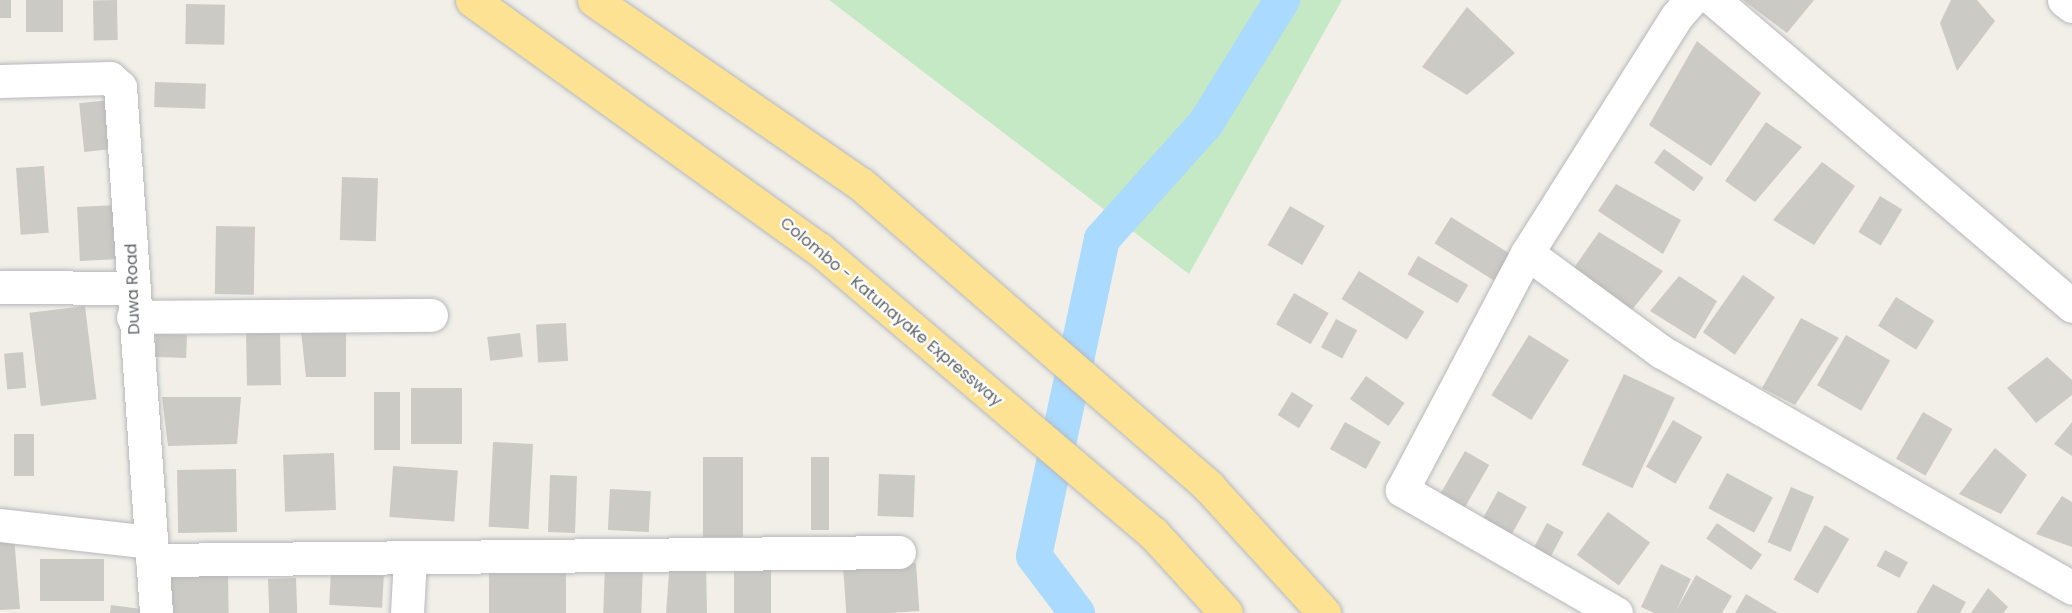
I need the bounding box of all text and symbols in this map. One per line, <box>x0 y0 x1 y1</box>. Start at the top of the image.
street label: Colombo - Katunayake Expressway <box>776 213 1006 411</box>
street label: Duwa Road <box>122 243 144 335</box>

